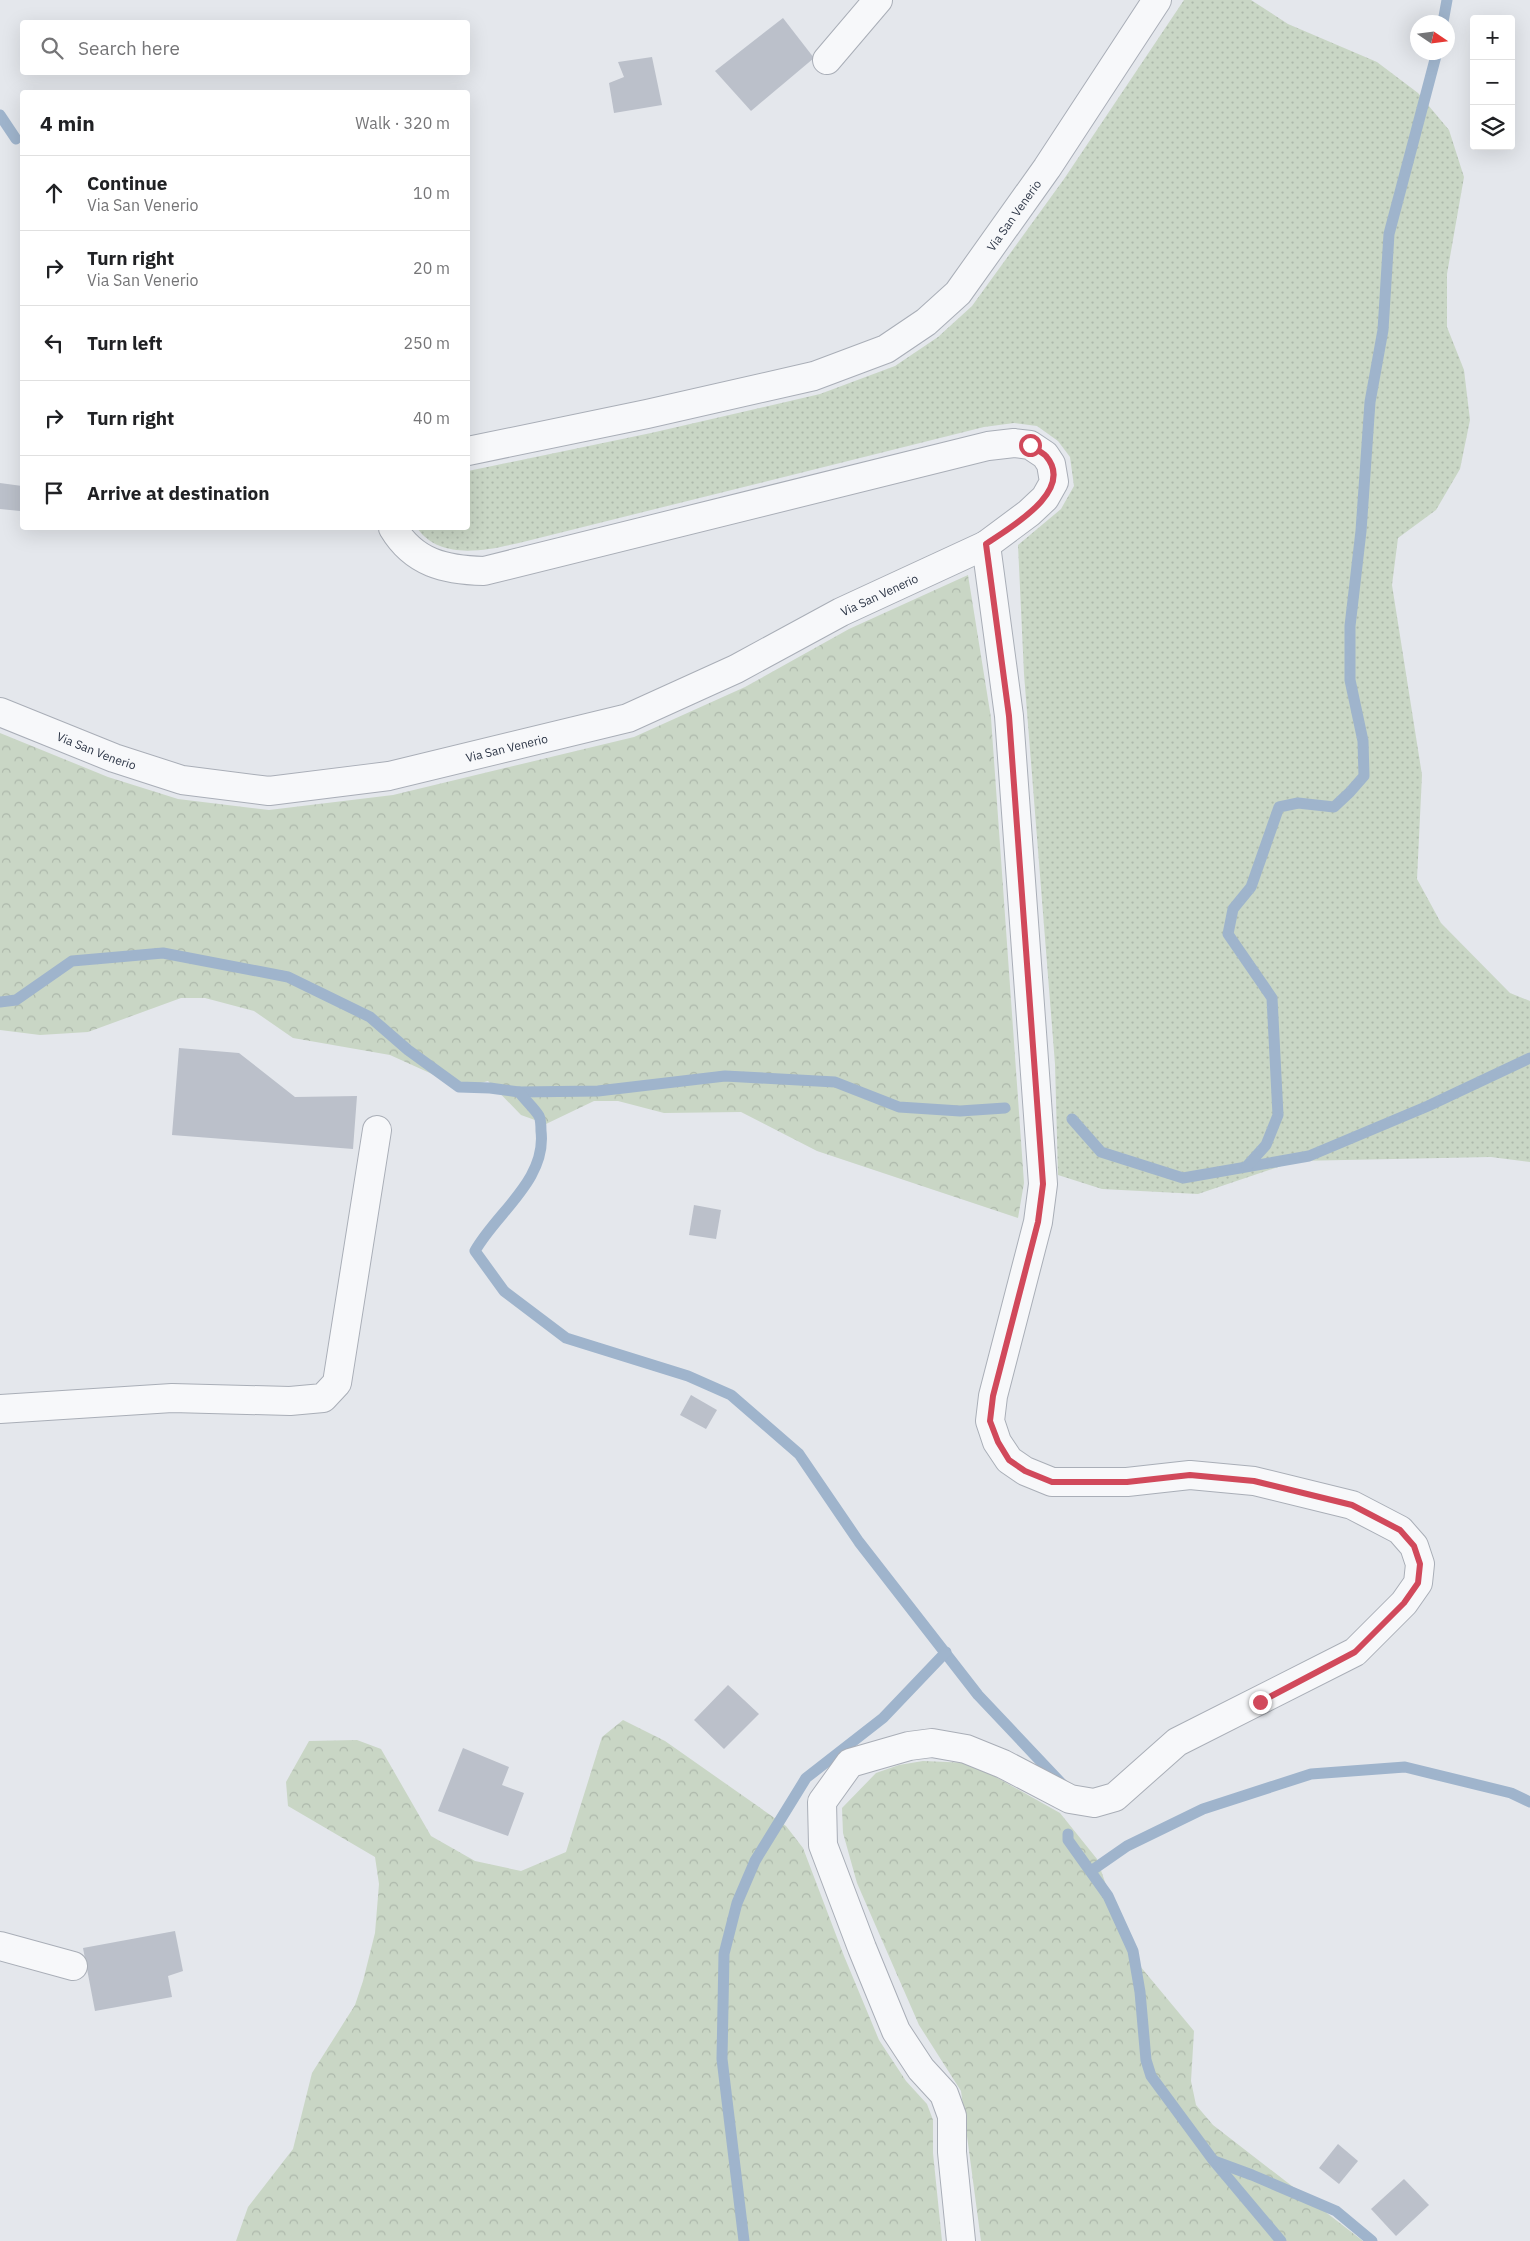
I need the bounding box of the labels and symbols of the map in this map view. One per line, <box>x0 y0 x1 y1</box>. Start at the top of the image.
north arrow <box>1410 15 1455 60</box>
street label: Via San Venerio <box>983 176 1044 254</box>
route start <box>1019 434 1042 457</box>
street label: Via San Venerio <box>838 570 921 619</box>
street label: Via San Venerio <box>55 728 138 772</box>
street label: Via San Venerio <box>464 730 549 765</box>
route end <box>1249 1691 1272 1714</box>

